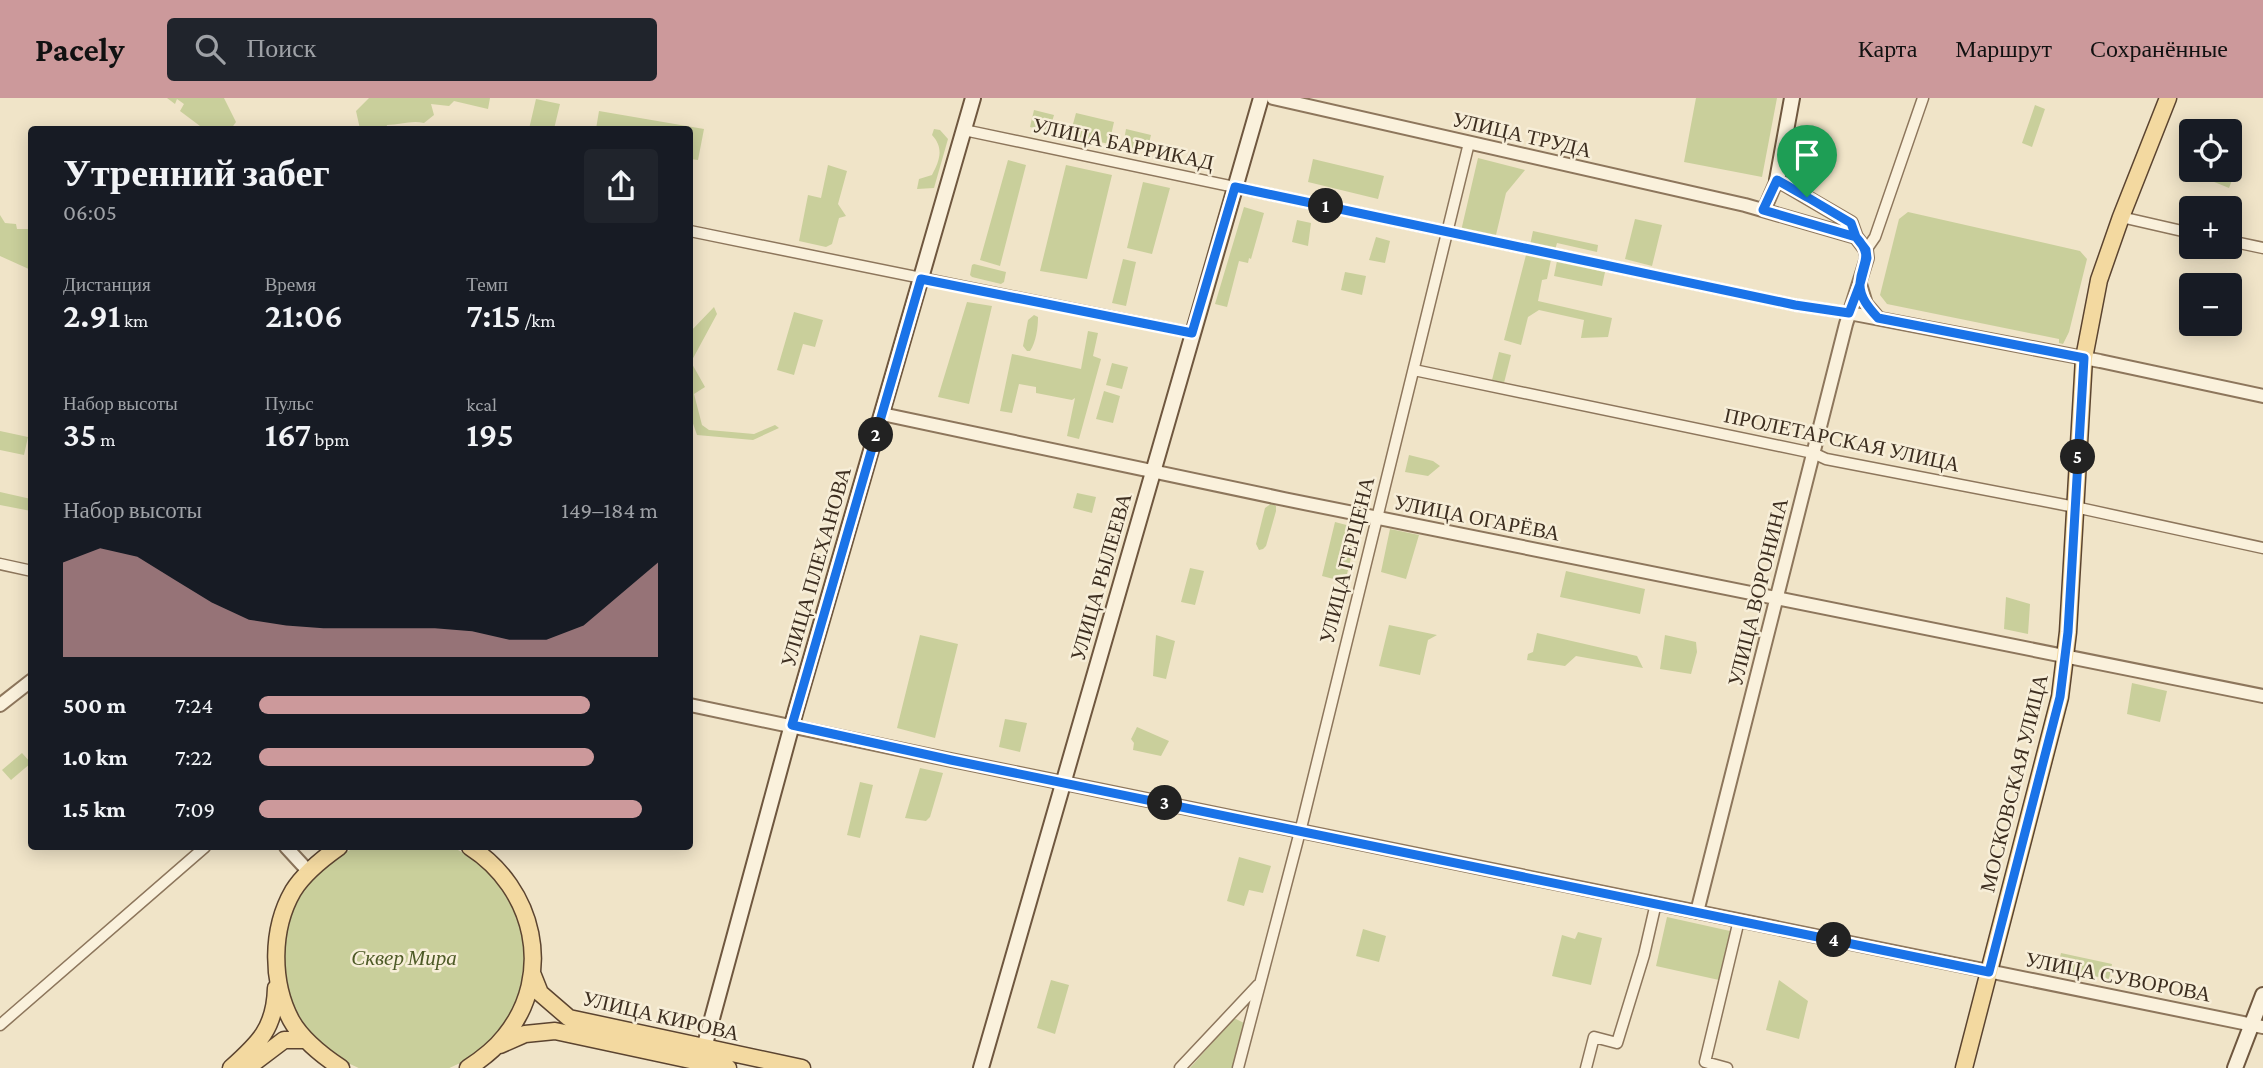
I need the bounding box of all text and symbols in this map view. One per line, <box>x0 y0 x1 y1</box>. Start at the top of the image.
search box <box>167 18 657 81</box>
icon: search <box>191 30 229 68</box>
text: Pacely <box>35 31 125 68</box>
text: Поиск <box>247 34 316 63</box>
text: Карта <box>1858 35 1917 62</box>
text: Маршрут <box>1955 35 2052 62</box>
text: Сохранённые <box>2090 35 2228 62</box>
street label: УЛИЦА ТРУДА <box>1450 107 1595 163</box>
street label: УЛИЦА БАРРИКАД <box>1030 113 1216 175</box>
map controls <box>2179 119 2242 336</box>
button: locate <box>2179 119 2242 182</box>
pin <box>1777 125 1837 197</box>
icon: arrive <box>1788 136 1826 174</box>
button: share <box>584 149 658 223</box>
text: Утренний забег <box>63 152 330 194</box>
pin: 1 <box>1308 188 1344 224</box>
text: 1 <box>1322 195 1329 216</box>
button: + <box>2179 196 2242 259</box>
text: 06:05 <box>63 199 117 225</box>
button: − <box>2179 273 2242 336</box>
text: Дистанция <box>63 274 151 295</box>
text: Время <box>265 274 316 295</box>
text: Темп <box>466 274 508 295</box>
text: 2.91 <box>63 296 120 335</box>
text: 21:06 <box>265 296 343 335</box>
text: 7:15 <box>466 296 521 335</box>
text: km <box>120 310 148 331</box>
text: /km <box>521 310 556 331</box>
text: Набор высоты <box>63 393 178 414</box>
text: Пульс <box>265 393 314 414</box>
text: kcal <box>466 394 497 415</box>
street label: ПРОЛЕТАРСКАЯ УЛИЦА <box>1722 403 1963 477</box>
text: 35 <box>63 415 97 454</box>
text: 167 <box>265 415 311 454</box>
text: 195 <box>466 415 514 454</box>
pin: 2 <box>858 418 894 452</box>
text: 2 <box>871 424 880 445</box>
text: m <box>97 429 116 450</box>
text: bpm <box>311 429 350 450</box>
pin: 5 <box>2060 440 2096 474</box>
text: 5 <box>2073 446 2082 467</box>
street label: УЛИЦА ПЛЕХАНОВА <box>776 463 856 670</box>
street label: УЛИЦА ГЕРЦЕНА <box>1315 473 1380 646</box>
street label: УЛИЦА РЫЛЕЕВА <box>1065 489 1137 664</box>
street label: УЛИЦА ОГАРЁВА <box>1392 490 1563 546</box>
street label: УЛИЦА ВОРОНИНА <box>1723 495 1793 689</box>
text: Набор высоты <box>63 497 202 523</box>
text: 149–184 m <box>561 497 658 523</box>
street label: МОСКОВСКАЯ УЛИЦА <box>1975 671 2053 895</box>
text: 500 m <box>63 692 126 718</box>
text: 7:24 <box>175 692 213 718</box>
text: 1.0 km <box>63 744 128 770</box>
text: 7:22 <box>175 744 212 770</box>
pin: 3 <box>1148 786 1182 820</box>
text: 3 <box>1160 792 1169 813</box>
text: 1.5 km <box>63 796 126 822</box>
text: 7:09 <box>175 796 215 822</box>
pin: 4 <box>1816 922 1852 958</box>
text: 4 <box>1828 929 1839 950</box>
park label: Сквер Мира <box>351 946 457 970</box>
street label: УЛИЦА СУВОРОВА <box>2023 947 2214 1007</box>
street label: УЛИЦА КИРОВА <box>580 986 743 1046</box>

